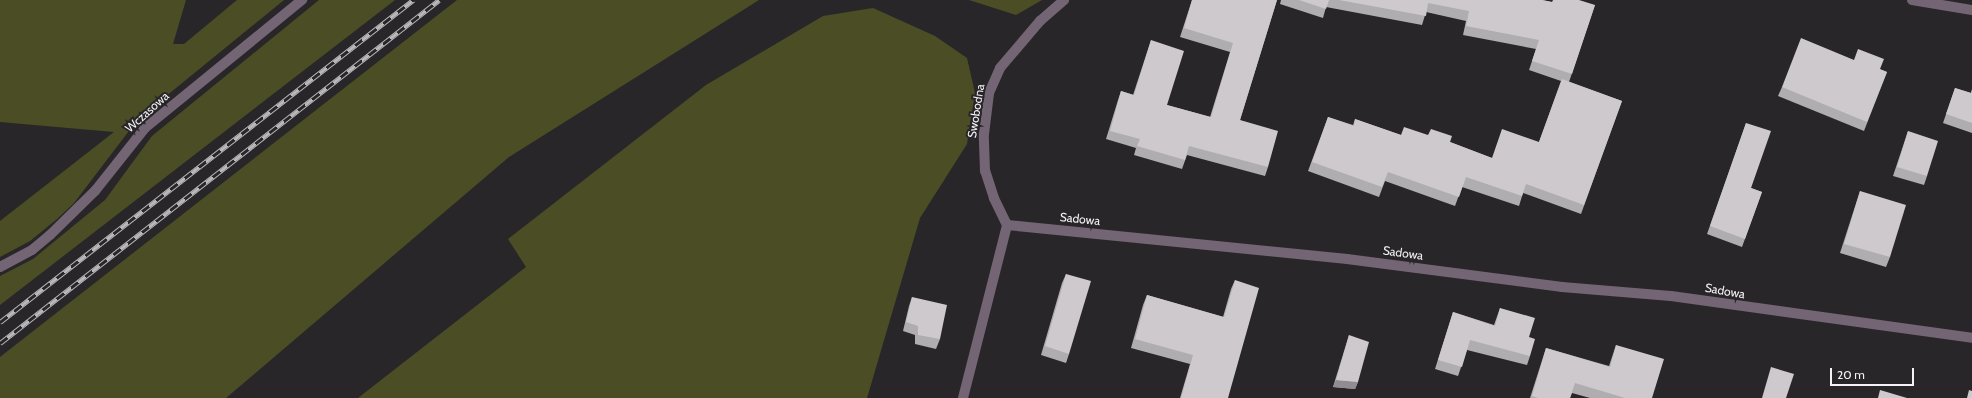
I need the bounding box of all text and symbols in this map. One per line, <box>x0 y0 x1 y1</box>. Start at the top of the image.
street label: Swobodna <box>965 83 987 139</box>
street label: Wczasowa <box>122 89 172 135</box>
street label: Sadowa <box>1059 210 1101 228</box>
street label: Sadowa <box>1382 243 1424 263</box>
street label: Sadowa <box>1704 280 1746 302</box>
scale bar <box>1832 360 1916 386</box>
text: 20 m <box>1837 367 1865 382</box>

